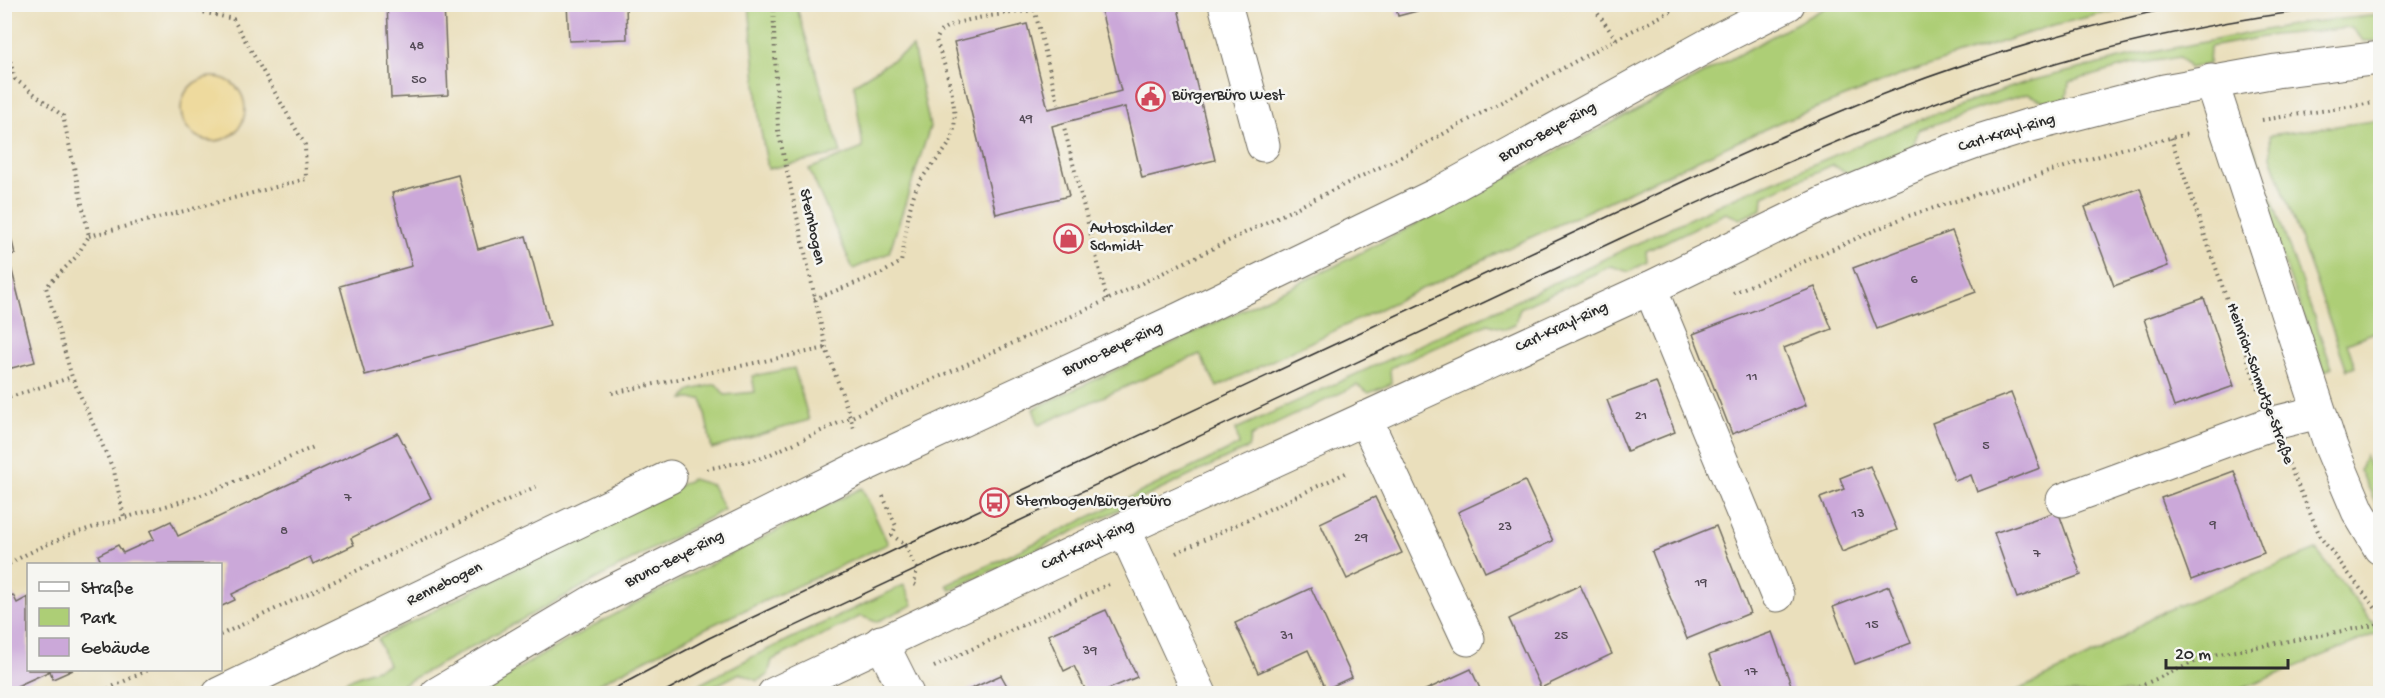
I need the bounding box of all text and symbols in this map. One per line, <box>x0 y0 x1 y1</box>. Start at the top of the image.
house number: 48 <box>410 38 424 55</box>
house number: 50 <box>411 72 427 89</box>
public building icon: BürgerBüro West <box>1135 80 1167 112</box>
place label: BürgerBüro West <box>1171 87 1286 106</box>
street label: Bruno-Beye-Ring <box>1495 98 1600 168</box>
street label: Carl-Krayl-Ring <box>1956 110 2058 158</box>
house number: 49 <box>1019 111 1033 128</box>
street label: Sternbogen <box>794 187 828 267</box>
place label: Autoschilder Schmidt <box>1090 220 1173 257</box>
shop icon: Autoschilder Schmidt <box>1053 222 1085 254</box>
house number: 6 <box>1910 272 1918 289</box>
street label: Carl-Krayl-Ring <box>1513 298 1611 358</box>
street label: Heinrich-Schmutze-Straße <box>2221 301 2297 468</box>
street label: Bruno-Beye-Ring <box>1059 318 1166 382</box>
house number: 11 <box>1745 369 1758 386</box>
house number: 21 <box>1635 408 1647 425</box>
house number: 5 <box>1982 438 1990 455</box>
bus stop icon: Sternbogen/Bürgerbüro <box>979 486 1011 518</box>
house number: 7 <box>343 490 352 507</box>
place label: Sternbogen/Bürgerbüro <box>1016 493 1171 512</box>
house number: 13 <box>1851 506 1864 523</box>
street label: Carl-Krayl-Ring <box>1039 516 1137 576</box>
house number: 9 <box>2208 517 2217 534</box>
house number: 23 <box>1498 519 1512 536</box>
house number: 8 <box>280 523 288 540</box>
street label: Bruno-Beye-Ring <box>621 527 728 594</box>
house number: 29 <box>1354 530 1368 547</box>
house number: 7 <box>2032 546 2041 563</box>
street label: Rennebogen <box>404 558 486 611</box>
legend <box>27 563 222 671</box>
house number: 19 <box>1694 575 1707 592</box>
text: Straße <box>81 579 134 600</box>
text: Park <box>80 609 117 630</box>
house number: 15 <box>1864 617 1879 634</box>
house number: 31 <box>1280 628 1293 645</box>
house number: 25 <box>1554 628 1568 645</box>
scale bar <box>2166 632 2288 670</box>
text: Gebäude <box>81 639 150 660</box>
house number: 39 <box>1082 643 1097 660</box>
text: 20 m <box>2175 645 2211 666</box>
house number: 17 <box>1744 664 1758 681</box>

